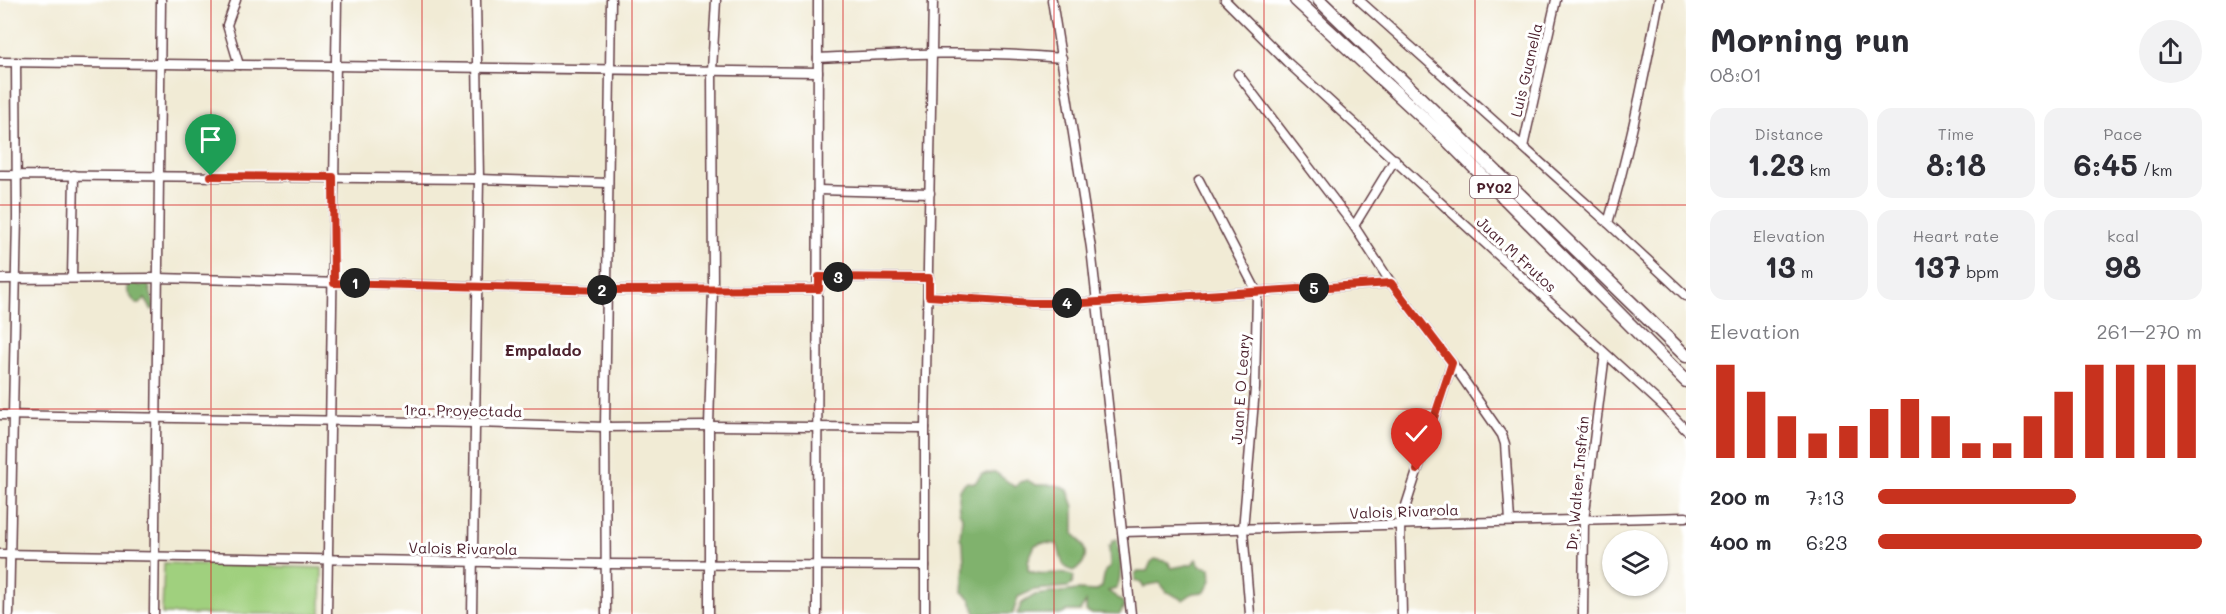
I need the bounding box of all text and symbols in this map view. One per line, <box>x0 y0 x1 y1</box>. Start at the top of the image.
text: Morning run <box>1710 17 1910 60</box>
button: share <box>2139 20 2202 83</box>
street label: Luis Guanella <box>1505 21 1547 119</box>
text: 08:01 <box>1710 61 1762 87</box>
pin <box>185 114 236 176</box>
icon: arrive <box>194 123 227 156</box>
text: Distance <box>1755 123 1823 144</box>
text: Time <box>1938 123 1974 144</box>
text: Pace <box>2103 123 2143 144</box>
text: 1.23 <box>1747 144 1804 184</box>
text: 8:18 <box>1926 144 1986 184</box>
text: 6:45 <box>2074 144 2138 184</box>
text: km <box>1804 159 1831 180</box>
text: /km <box>2138 159 2172 180</box>
road number: PY02 <box>1470 176 1518 198</box>
street label: Juan M Frutos <box>1473 212 1561 296</box>
text: Elevation <box>1753 225 1825 246</box>
text: Heart rate <box>1913 225 1999 246</box>
text: kcal <box>2107 225 2139 246</box>
text: 13 <box>1764 246 1796 286</box>
text: 137 <box>1913 246 1961 286</box>
text: 98 <box>2105 246 2141 286</box>
text: m <box>1796 261 1814 282</box>
text: bpm <box>1961 261 1999 282</box>
pin: 3 <box>823 262 853 292</box>
text: 3 <box>833 266 843 287</box>
pin: 1 <box>340 268 370 298</box>
text: 1 <box>351 272 359 293</box>
pin: 5 <box>1299 273 1329 303</box>
pin: 2 <box>587 275 617 305</box>
text: 5 <box>1309 277 1319 298</box>
text: 2 <box>598 279 606 300</box>
pin: 4 <box>1052 288 1082 318</box>
text: 4 <box>1062 292 1072 313</box>
text: Elevation <box>1710 318 1800 344</box>
text: 261–270 m <box>2097 318 2202 344</box>
street label: Juan E O Leary <box>1226 333 1254 445</box>
district label: Empalado <box>505 339 582 360</box>
street label: 1ra. Proyectada <box>403 399 523 421</box>
pin <box>1391 408 1442 470</box>
street label: Dr. Walter Insfrán <box>1561 415 1593 551</box>
icon: check <box>1400 417 1433 450</box>
text: 200 m <box>1710 484 1770 510</box>
text: 7:13 <box>1806 484 1844 510</box>
street label: Valois Rivarola <box>1349 499 1459 523</box>
text: 400 m <box>1710 529 1771 555</box>
text: 6:23 <box>1806 529 1847 555</box>
map controls <box>1602 530 1668 596</box>
button: layers <box>1602 530 1668 596</box>
street label: Valois Rivarola <box>408 537 518 559</box>

